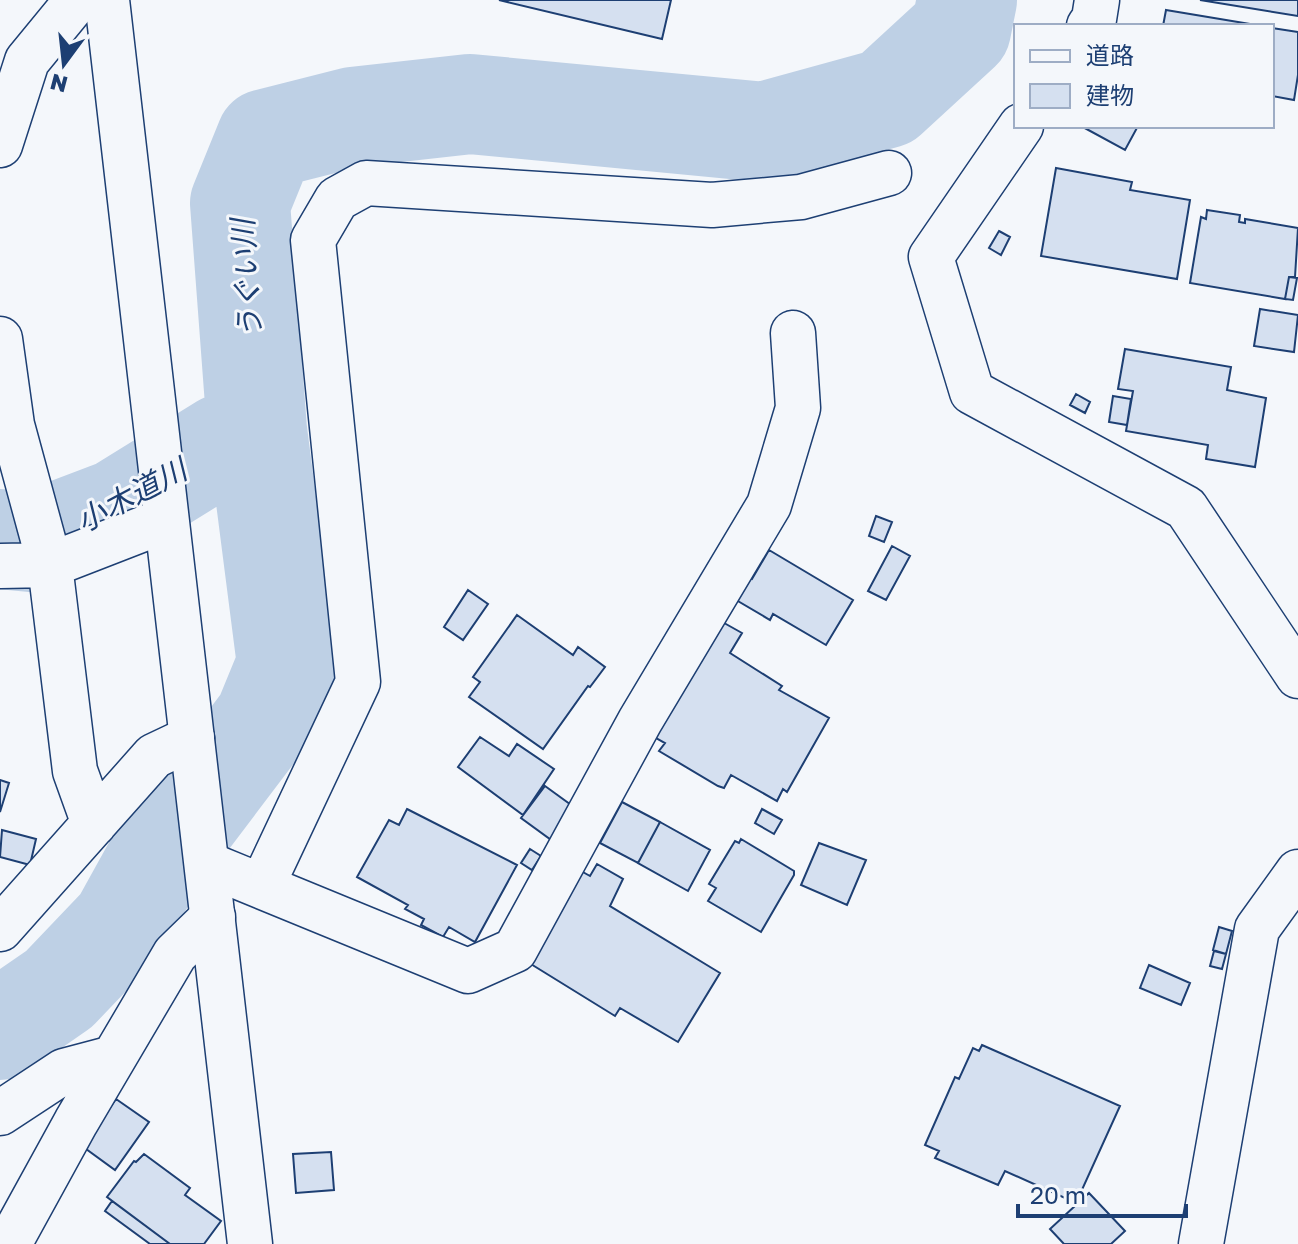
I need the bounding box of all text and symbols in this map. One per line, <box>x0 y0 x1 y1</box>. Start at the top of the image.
north arrow <box>24 24 104 104</box>
legend <box>1014 24 1274 128</box>
text: 道路 <box>1086 40 1134 69</box>
text: N <box>47 69 70 99</box>
text: 建物 <box>1086 80 1134 109</box>
water label: うぐい川 <box>224 215 268 340</box>
water label: 小木道川 <box>70 450 195 539</box>
scale bar <box>1018 1168 1186 1218</box>
text: 20 m <box>1030 1180 1086 1209</box>

